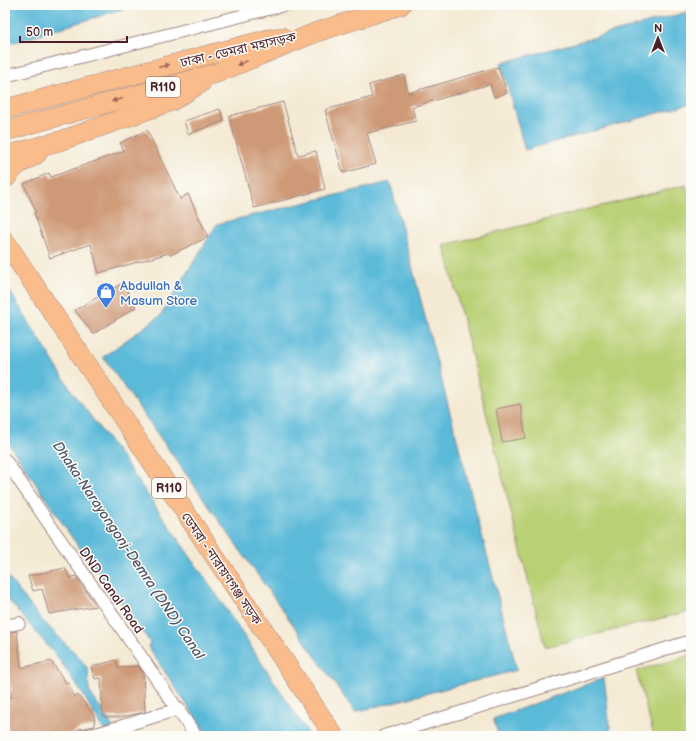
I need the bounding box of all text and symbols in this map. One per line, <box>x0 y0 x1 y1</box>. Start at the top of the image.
scale bar <box>20 18 127 44</box>
north arrow <box>638 18 678 58</box>
text: N <box>654 22 662 35</box>
text: 50 m <box>26 25 53 40</box>
street label: ঢাকা - ডেমরা মহাসড়ক <box>178 29 298 71</box>
one-way arrow <box>235 60 247 66</box>
one-way arrow <box>158 63 171 69</box>
road number: R110 <box>146 77 180 97</box>
one-way arrow <box>111 97 123 103</box>
place label: Abdullah & Masum Store <box>120 278 198 309</box>
shop icon: Abdullah & Masum Store <box>95 281 117 309</box>
water label: Dhaka-Narayongonj-Demra (DND) Canal <box>49 438 209 663</box>
road number: R110 <box>152 478 186 498</box>
street label: ডেমরা - নারায়ণগঞ্জ সড়ক <box>178 509 265 628</box>
street label: DND Canal Road <box>76 544 147 637</box>

